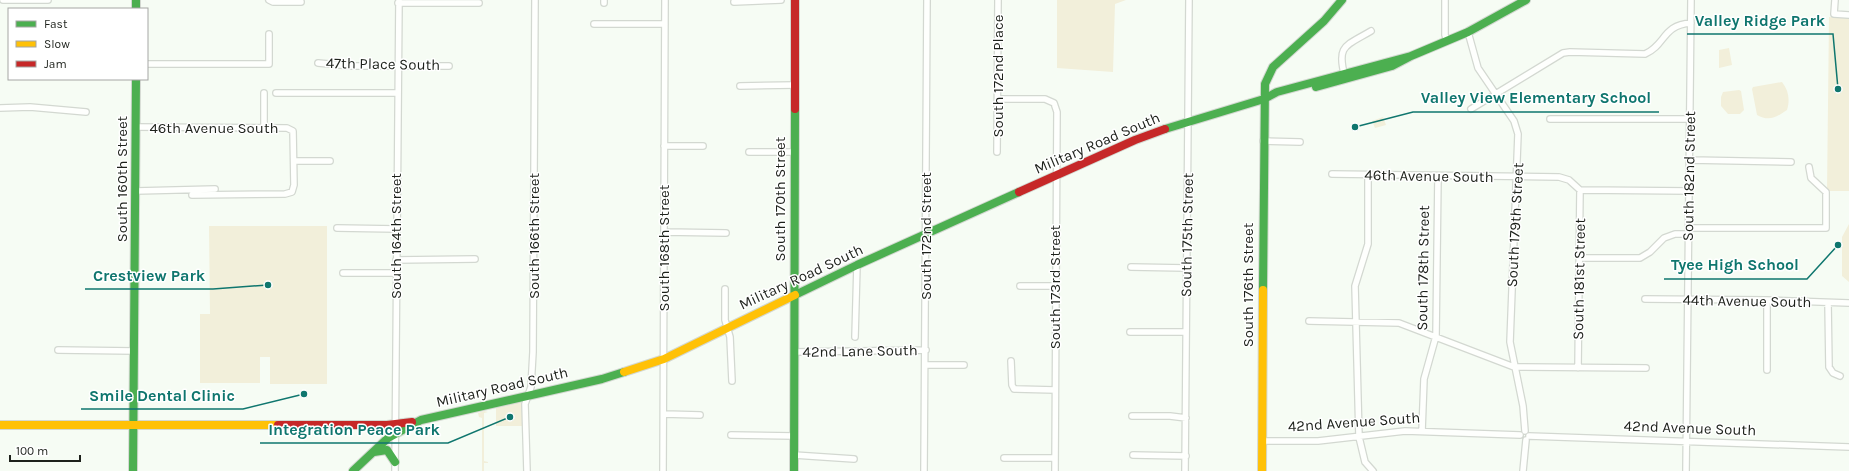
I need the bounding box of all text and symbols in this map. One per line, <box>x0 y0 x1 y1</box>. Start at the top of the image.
callout: Valley Ridge Park <box>1687 6 1833 34</box>
legend <box>8 8 148 80</box>
text: Valley Ridge Park <box>1695 11 1826 30</box>
street label: South 172nd Place <box>989 15 1007 138</box>
text: Fast <box>44 17 68 31</box>
text: Slow <box>44 37 70 51</box>
street label: 47th Place South <box>326 54 440 74</box>
text: Jam <box>44 57 67 71</box>
callout: Valley View Elementary School <box>1413 84 1659 112</box>
text: Valley View Elementary School <box>1421 88 1651 107</box>
street label: Military Road South <box>1031 108 1163 178</box>
street label: South 182nd Street <box>1679 110 1699 241</box>
street label: South 160th Street <box>113 115 131 242</box>
street label: 46th Avenue South <box>149 119 279 137</box>
street label: South 170th Street <box>771 136 789 261</box>
street label: South 179th Street <box>1503 162 1527 288</box>
street label: 46th Avenue South <box>1364 166 1494 186</box>
street label: South 172nd Street <box>917 172 935 300</box>
street label: South 175th Street <box>1177 172 1197 297</box>
street label: South 164th Street <box>387 173 405 299</box>
street label: South 166th Street <box>525 173 543 299</box>
street label: South 168th Street <box>655 184 673 311</box>
street label: South 178th Street <box>1413 205 1433 331</box>
street label: South 181st Street <box>1569 217 1589 340</box>
street label: South 176th Street <box>1239 222 1257 347</box>
street label: South 173rd Street <box>1046 224 1064 349</box>
street label: Military Road South <box>736 240 866 314</box>
callout: Tyee High School <box>1664 251 1807 279</box>
text: Tyee High School <box>1671 255 1799 274</box>
callout: Crestview Park <box>85 261 213 289</box>
text: Crestview Park <box>93 266 206 285</box>
street label: 44th Avenue South <box>1682 291 1812 311</box>
street label: 42nd Lane South <box>802 341 918 361</box>
street label: Military Road South <box>434 363 570 411</box>
callout: Smile Dental Clinic <box>81 381 243 409</box>
text: Smile Dental Clinic <box>89 386 235 405</box>
street label: 42nd Avenue South <box>1287 408 1421 436</box>
callout: Integration Peace Park <box>260 415 448 443</box>
street label: 42nd Avenue South <box>1623 417 1757 439</box>
text: Integration Peace Park <box>268 420 440 439</box>
scale bar <box>10 437 80 463</box>
text: 100 m <box>16 444 48 458</box>

